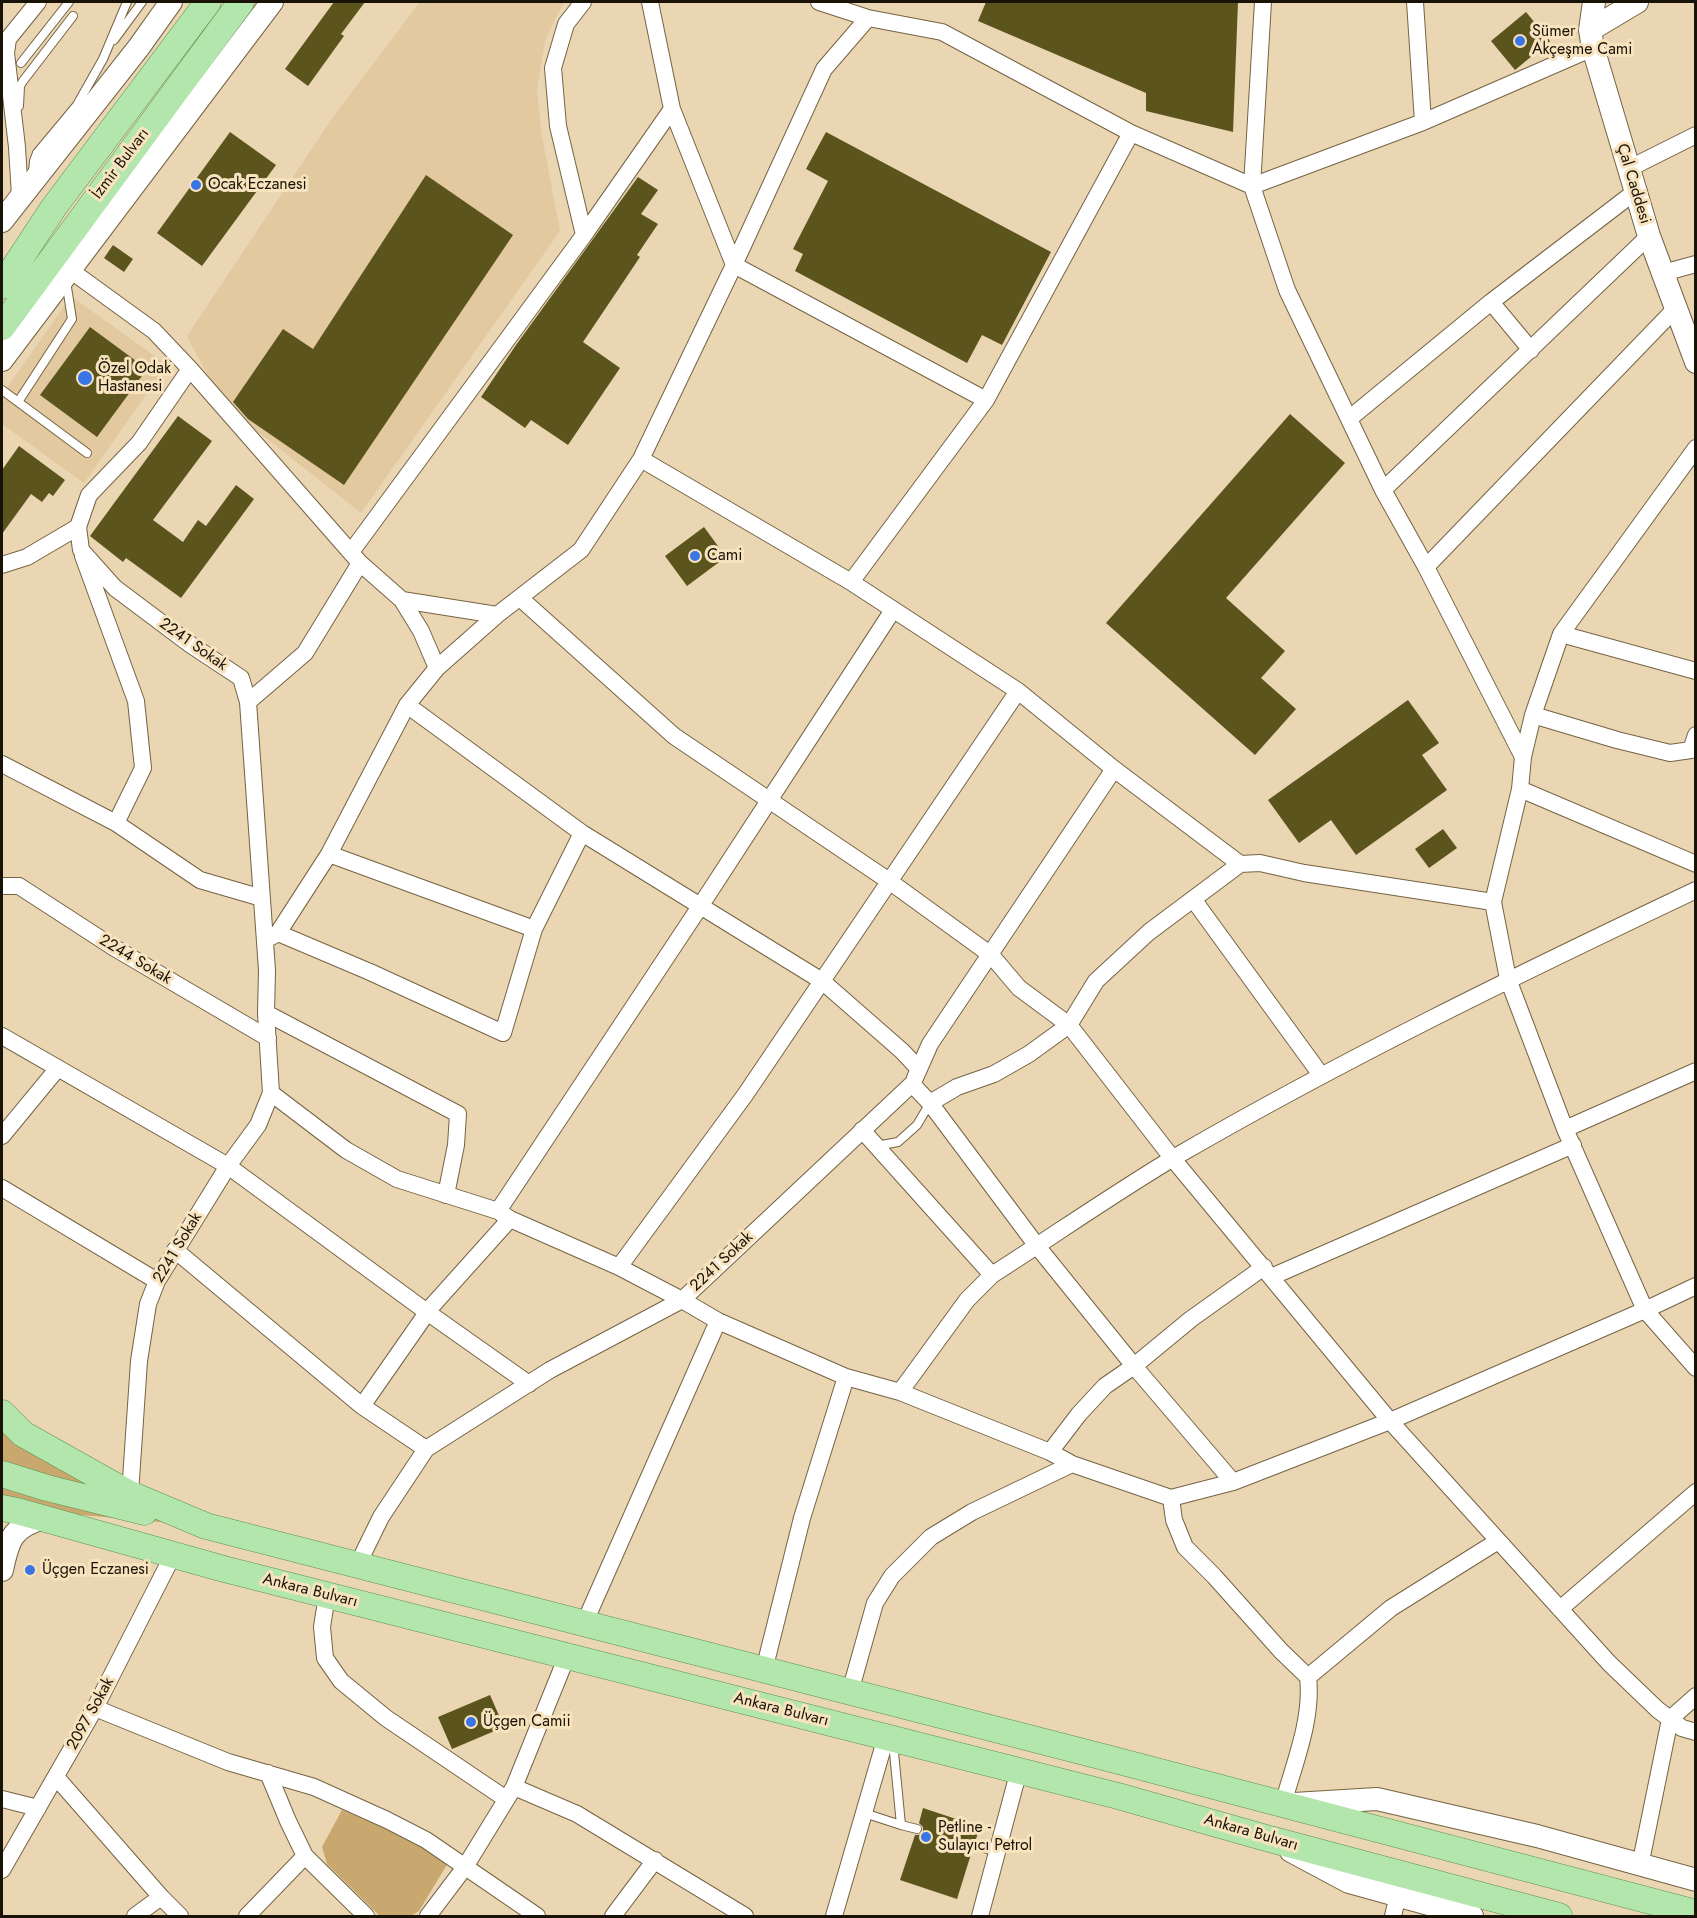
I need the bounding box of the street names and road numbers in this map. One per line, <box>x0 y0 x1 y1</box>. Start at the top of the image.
street label: İzmir Bulvarı <box>88 125 154 203</box>
street label: Çal Caddesi <box>1612 142 1654 226</box>
street label: 2241 Sokak <box>155 615 231 675</box>
street label: 2244 Sokak <box>95 931 175 989</box>
street label: 2241 Sokak <box>149 1209 207 1287</box>
street label: 2241 Sokak <box>687 1228 757 1296</box>
street label: Ankara Bulvarı <box>261 1570 359 1612</box>
street label: 2097 Sokak <box>63 1674 119 1754</box>
street label: Ankara Bulvarı <box>732 1689 830 1731</box>
street label: Ankara Bulvarı <box>1202 1810 1300 1856</box>

